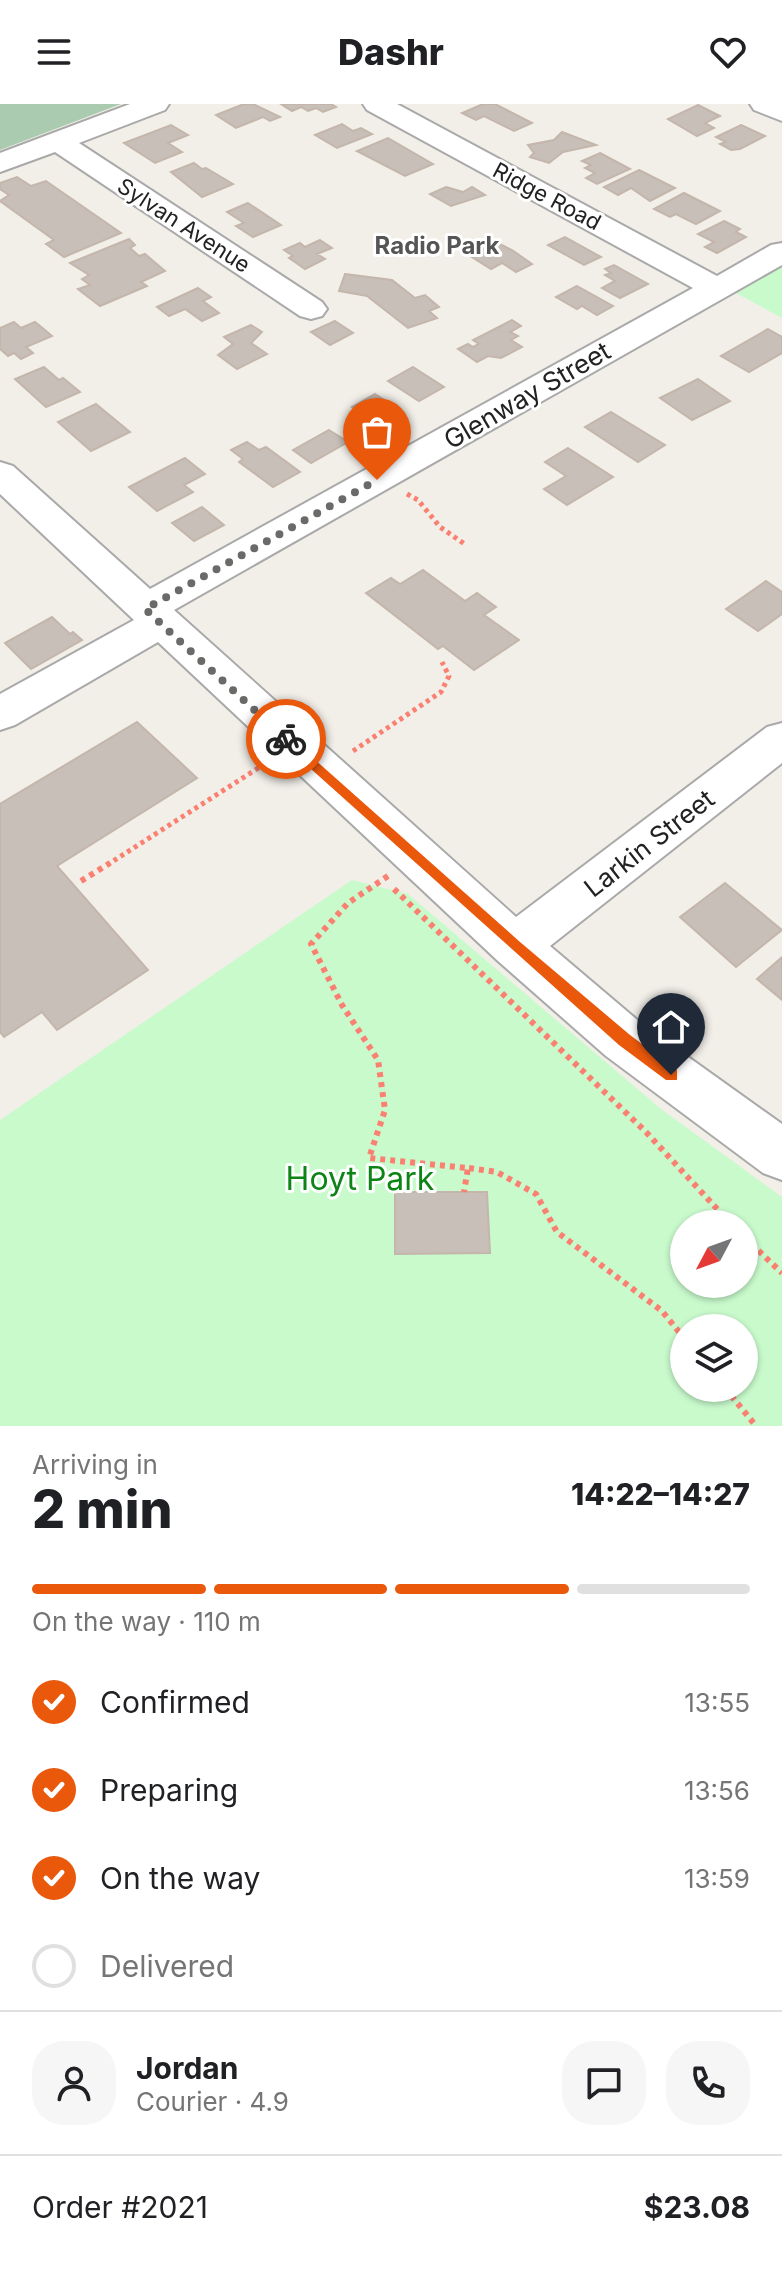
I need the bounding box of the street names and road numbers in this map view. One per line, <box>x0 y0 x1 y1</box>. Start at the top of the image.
street label: Ridge Road <box>489 157 605 235</box>
street label: Sylvan Avenue <box>113 172 255 278</box>
street label: Glenway Street <box>438 335 616 455</box>
street label: Larkin Street <box>578 783 720 903</box>

